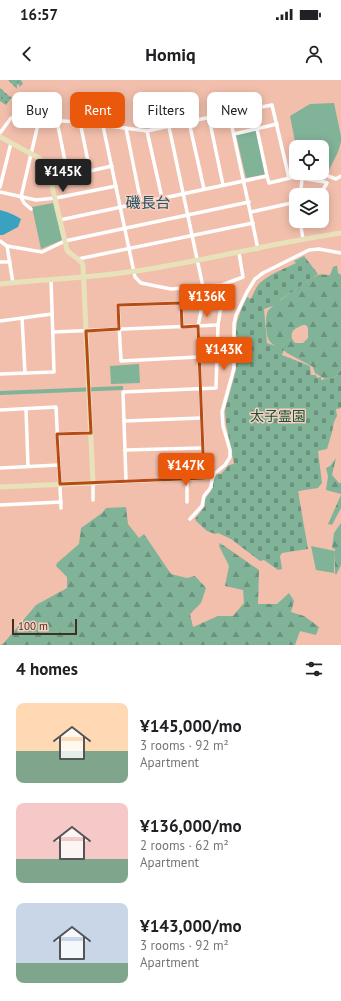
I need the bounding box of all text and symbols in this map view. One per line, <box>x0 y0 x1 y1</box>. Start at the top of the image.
text: 16:57 <box>20 5 58 24</box>
icon: back <box>16 43 38 65</box>
text: Homiq <box>145 43 196 66</box>
icon: person <box>303 43 325 65</box>
chip: Buy <box>12 92 62 128</box>
chip: Rent <box>70 92 125 128</box>
chip: Filters <box>133 92 199 128</box>
chip: New <box>207 92 262 128</box>
map controls <box>289 140 329 228</box>
button: locate <box>289 140 329 180</box>
pin: ¥145K <box>35 159 91 193</box>
text: ¥145K <box>44 163 82 180</box>
button: layers <box>289 188 329 228</box>
district label: 磯長台 <box>125 193 171 212</box>
pin: ¥136K <box>179 284 235 318</box>
text: ¥136K <box>188 288 226 305</box>
pin: ¥143K <box>196 337 252 371</box>
text: ¥143K <box>205 341 243 358</box>
park label: 太子霊園 <box>250 407 306 425</box>
pin: ¥147K <box>158 453 214 487</box>
text: ¥147K <box>167 457 205 474</box>
scale bar <box>12 617 77 636</box>
text: 100 m <box>18 619 48 633</box>
text: 4 homes <box>16 658 78 680</box>
icon: filters <box>303 658 325 680</box>
text: ¥145,000/mo <box>140 715 242 737</box>
icon: home <box>48 719 96 767</box>
text: 3 rooms · 92 m² <box>140 737 229 754</box>
text: Apartment <box>140 754 199 771</box>
text: ¥136,000/mo <box>140 815 242 837</box>
icon: home <box>48 819 96 867</box>
text: 2 rooms · 62 m² <box>140 837 229 854</box>
text: Apartment <box>140 854 199 871</box>
text: ¥143,000/mo <box>140 915 242 937</box>
icon: home <box>48 919 96 967</box>
text: 3 rooms · 92 m² <box>140 937 229 954</box>
text: Apartment <box>140 954 199 971</box>

